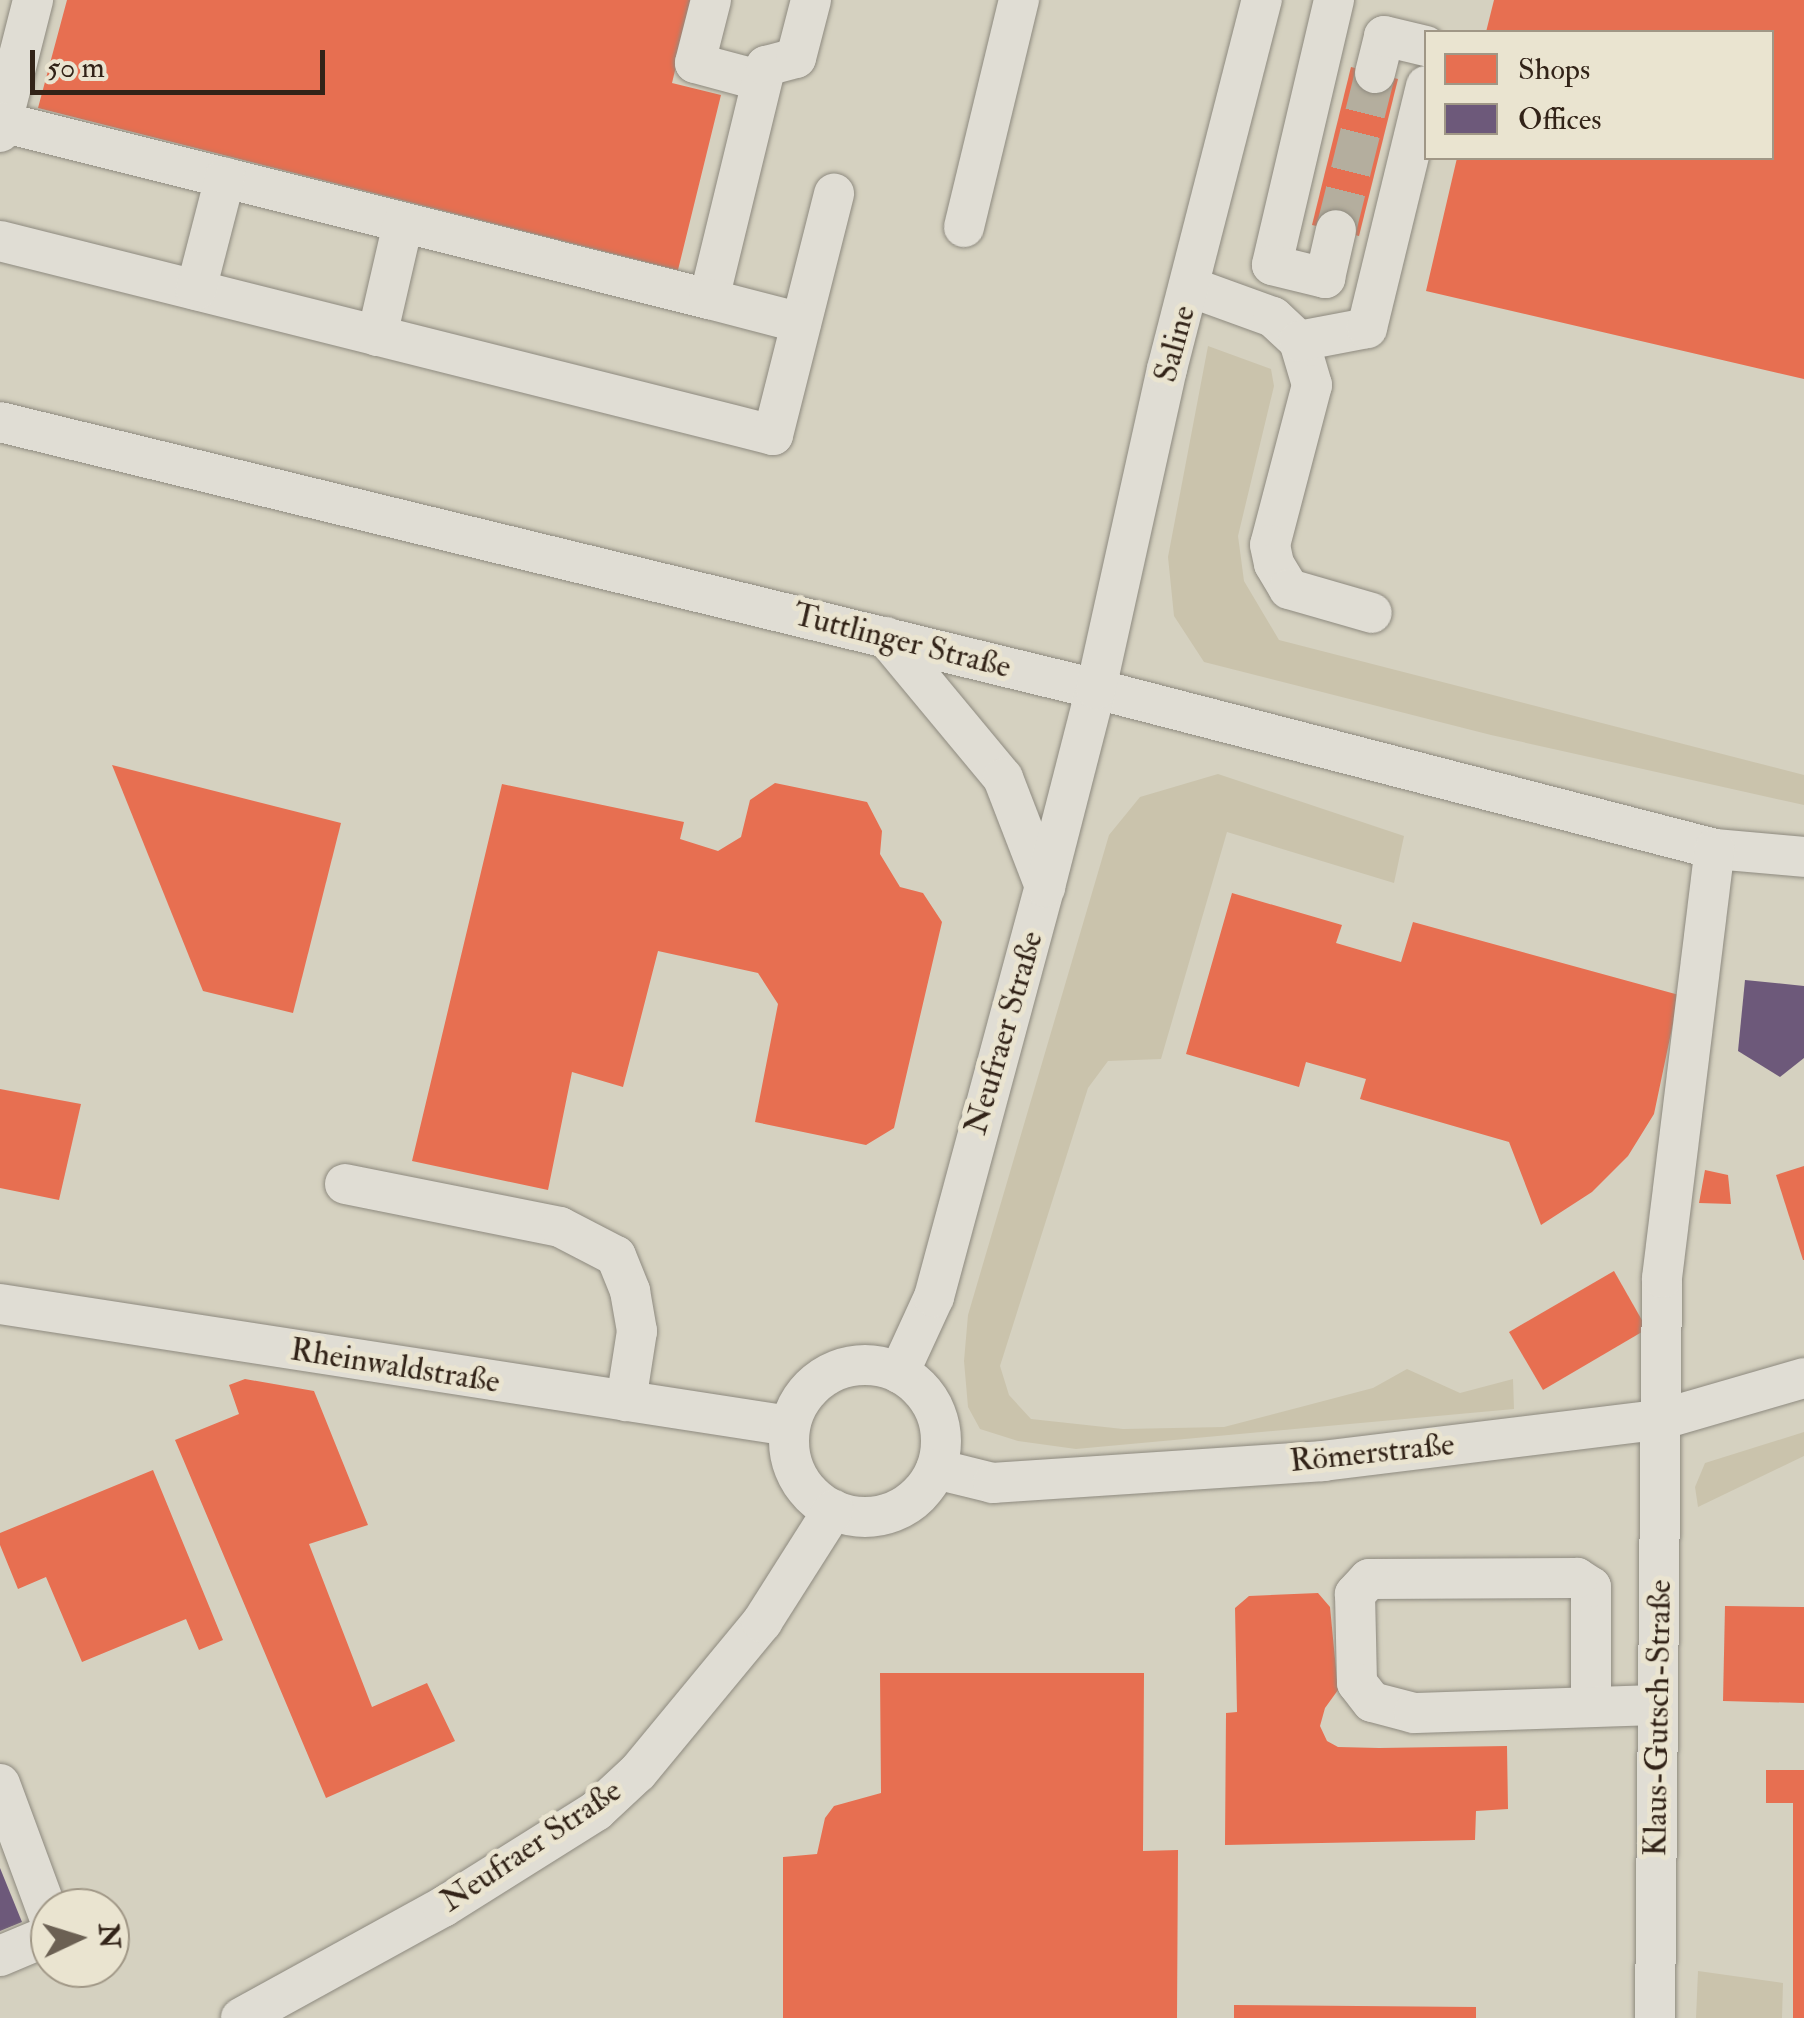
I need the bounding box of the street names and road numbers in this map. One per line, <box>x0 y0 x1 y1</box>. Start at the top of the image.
street label: Saline <box>1146 302 1204 386</box>
street label: Tuttlinger Straße <box>789 595 1015 687</box>
street label: Neufraer Straße <box>957 927 1051 1139</box>
street label: Rheinwaldstraße <box>288 1331 502 1401</box>
street label: Römerstraße <box>1288 1425 1456 1481</box>
street label: Klaus-Gutsch-Straße <box>1636 1579 1680 1857</box>
street label: Neufraer Straße <box>434 1772 628 1920</box>

